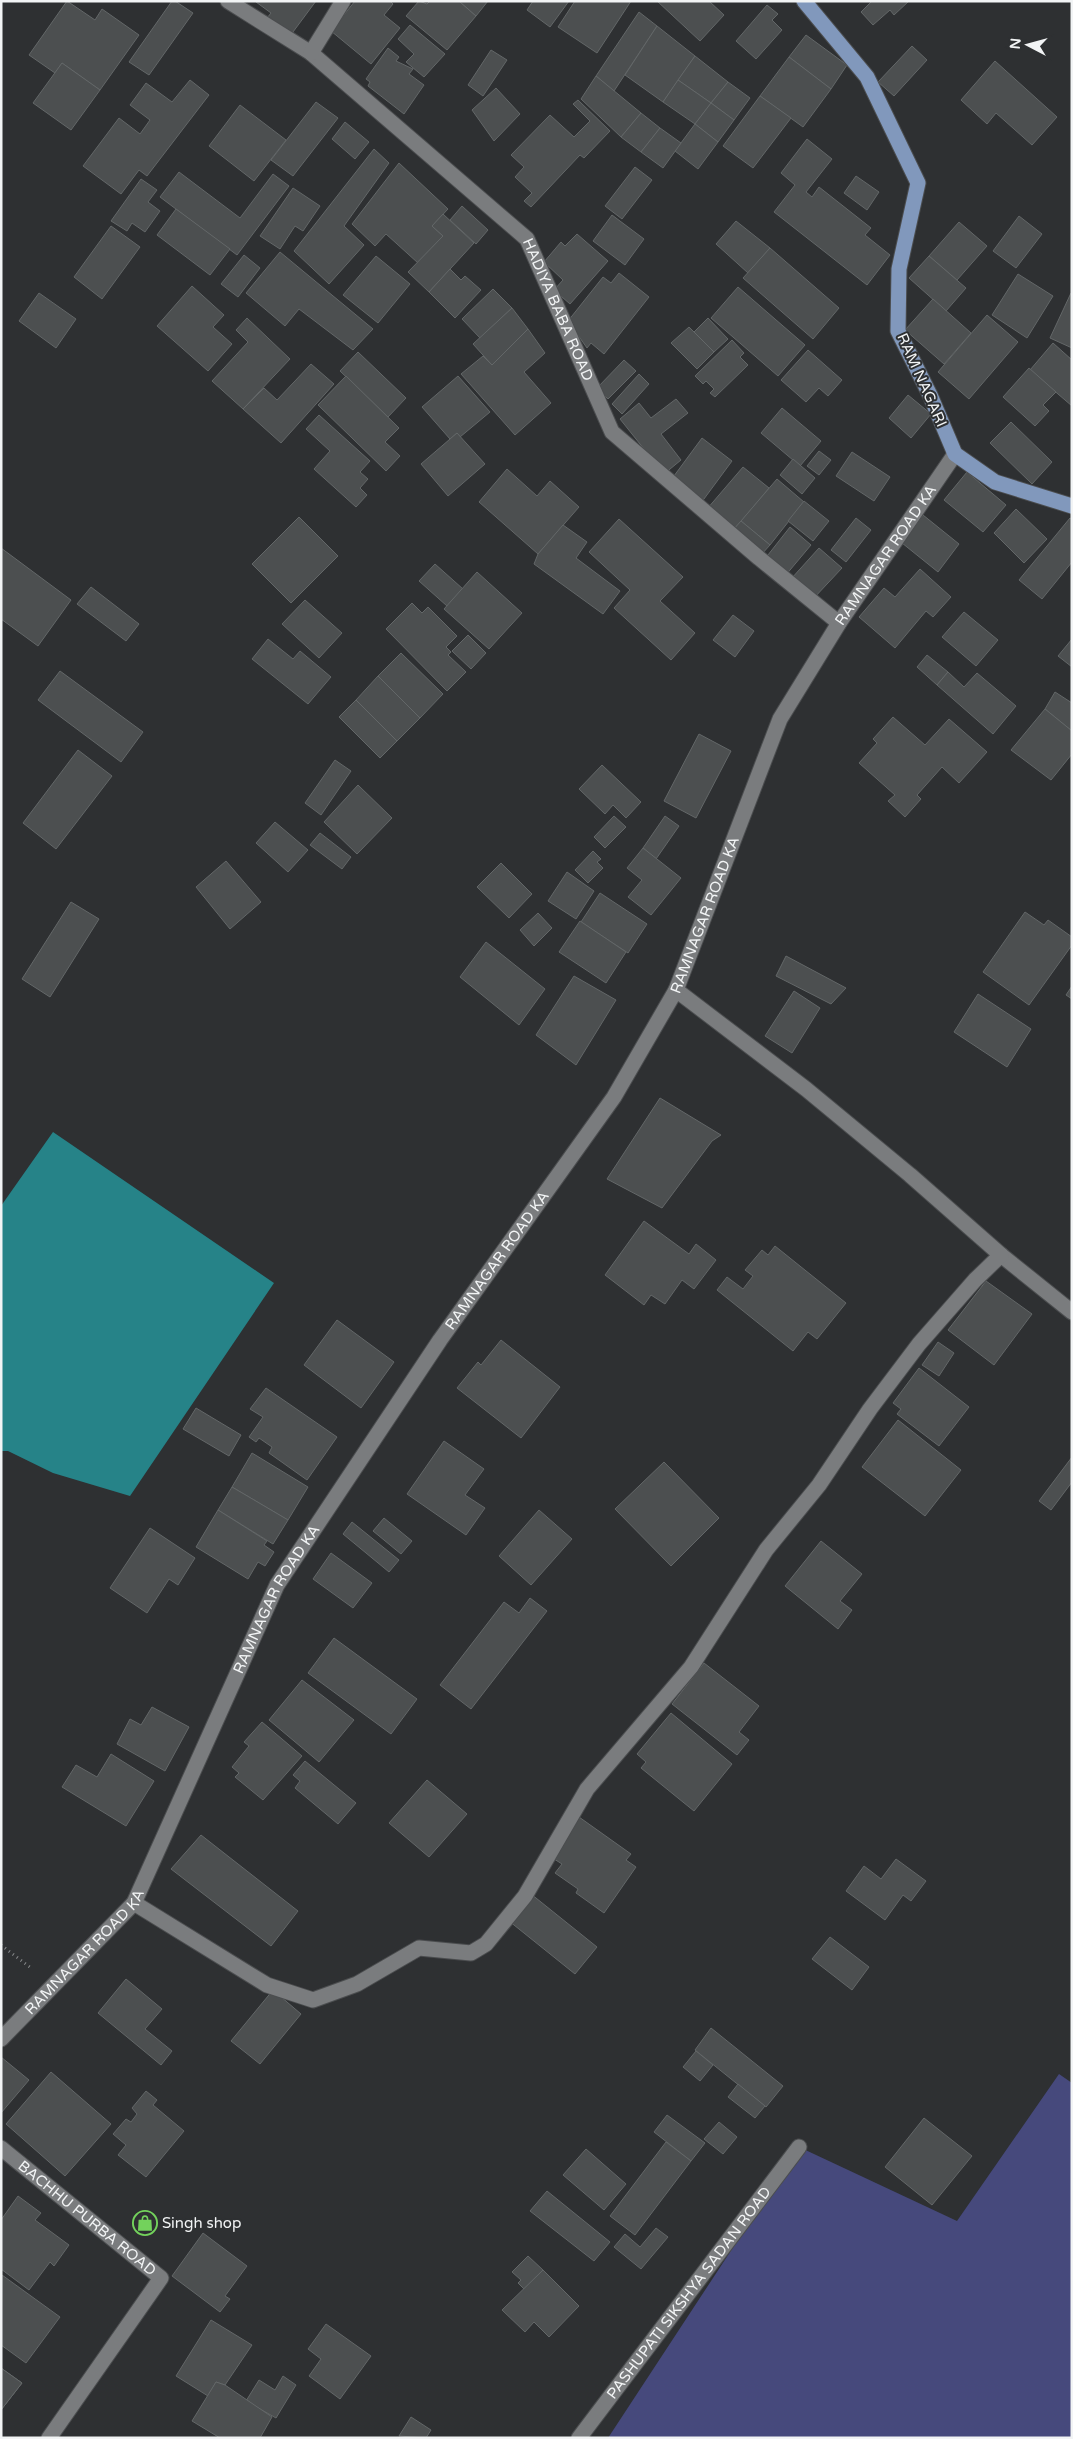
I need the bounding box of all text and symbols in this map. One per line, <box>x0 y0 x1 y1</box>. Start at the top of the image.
north arrow <box>1003 20 1053 70</box>
text: N <box>1007 37 1025 50</box>
street label: HADIYA BABA ROAD <box>519 235 597 384</box>
street label: RAM NAGARI <box>893 330 951 430</box>
street label: RAMNAGAR ROAD KA <box>831 481 940 629</box>
street label: RAMNAGAR ROAD KA <box>667 834 743 996</box>
street label: RAMNAGAR ROAD KA <box>441 1187 553 1333</box>
street label: RAMNAGAR ROAD KA <box>229 1521 323 1676</box>
street label: RAMNAGAR ROAD KA <box>21 1886 148 2018</box>
street label: BACHHU PURBA ROAD <box>15 2157 160 2279</box>
street label: PASHUPATI SIKSHYA SADAN ROAD <box>603 2183 775 2402</box>
shop icon: Singh shop <box>132 2210 158 2236</box>
place label: Singh shop <box>162 2214 241 2232</box>

